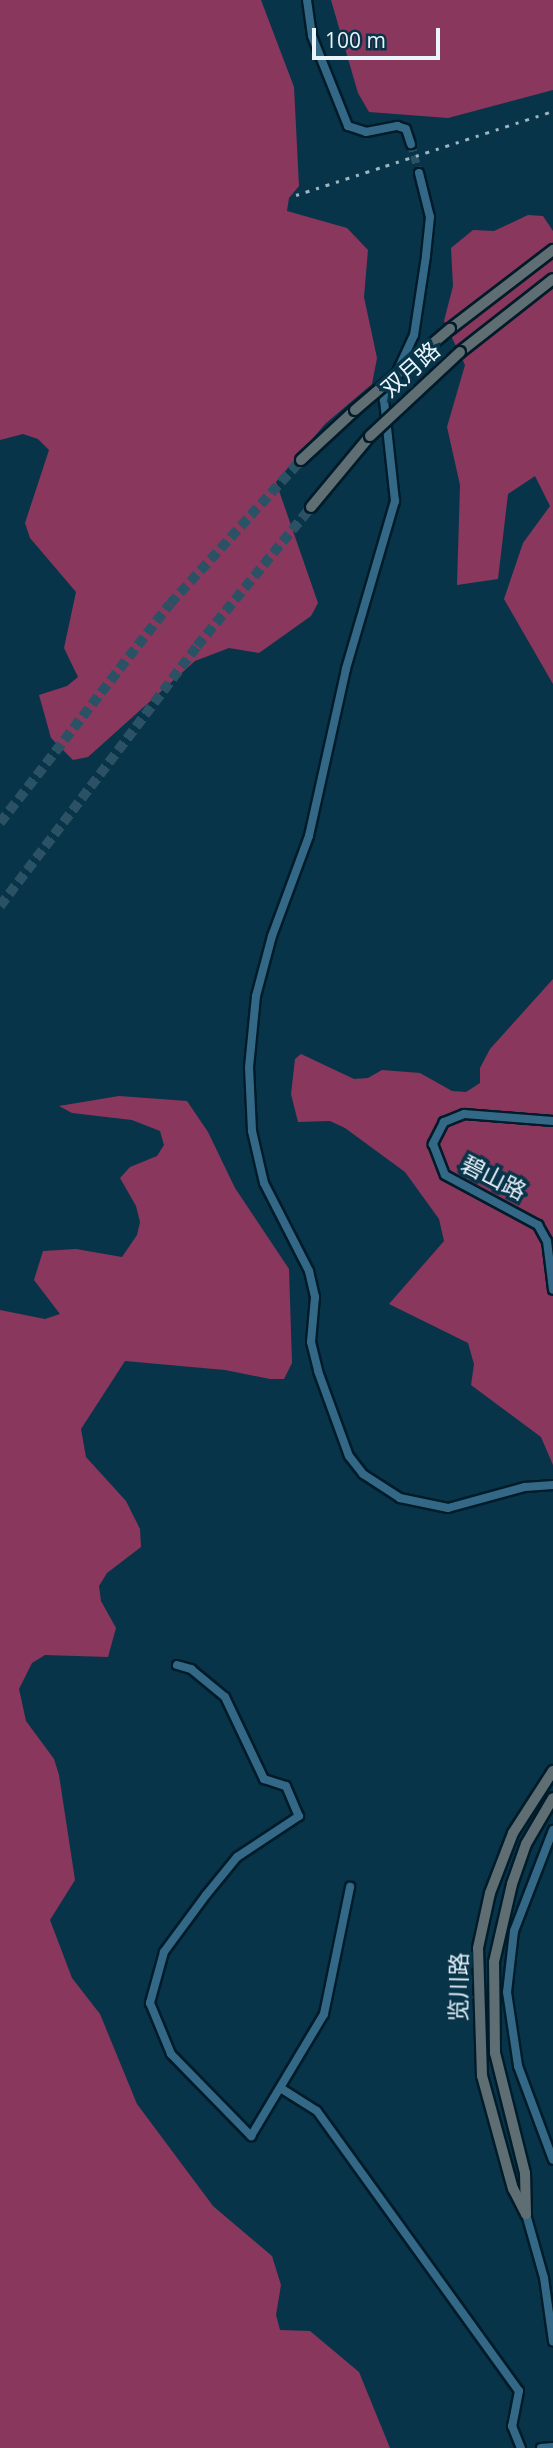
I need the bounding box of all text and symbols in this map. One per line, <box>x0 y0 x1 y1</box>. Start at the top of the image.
scale bar <box>315 14 443 58</box>
text: 100 m <box>325 26 386 54</box>
street label: 双月路 <box>375 336 445 402</box>
street label: 碧山路 <box>457 1149 531 1205</box>
street label: 览川路 <box>444 1952 472 2022</box>

